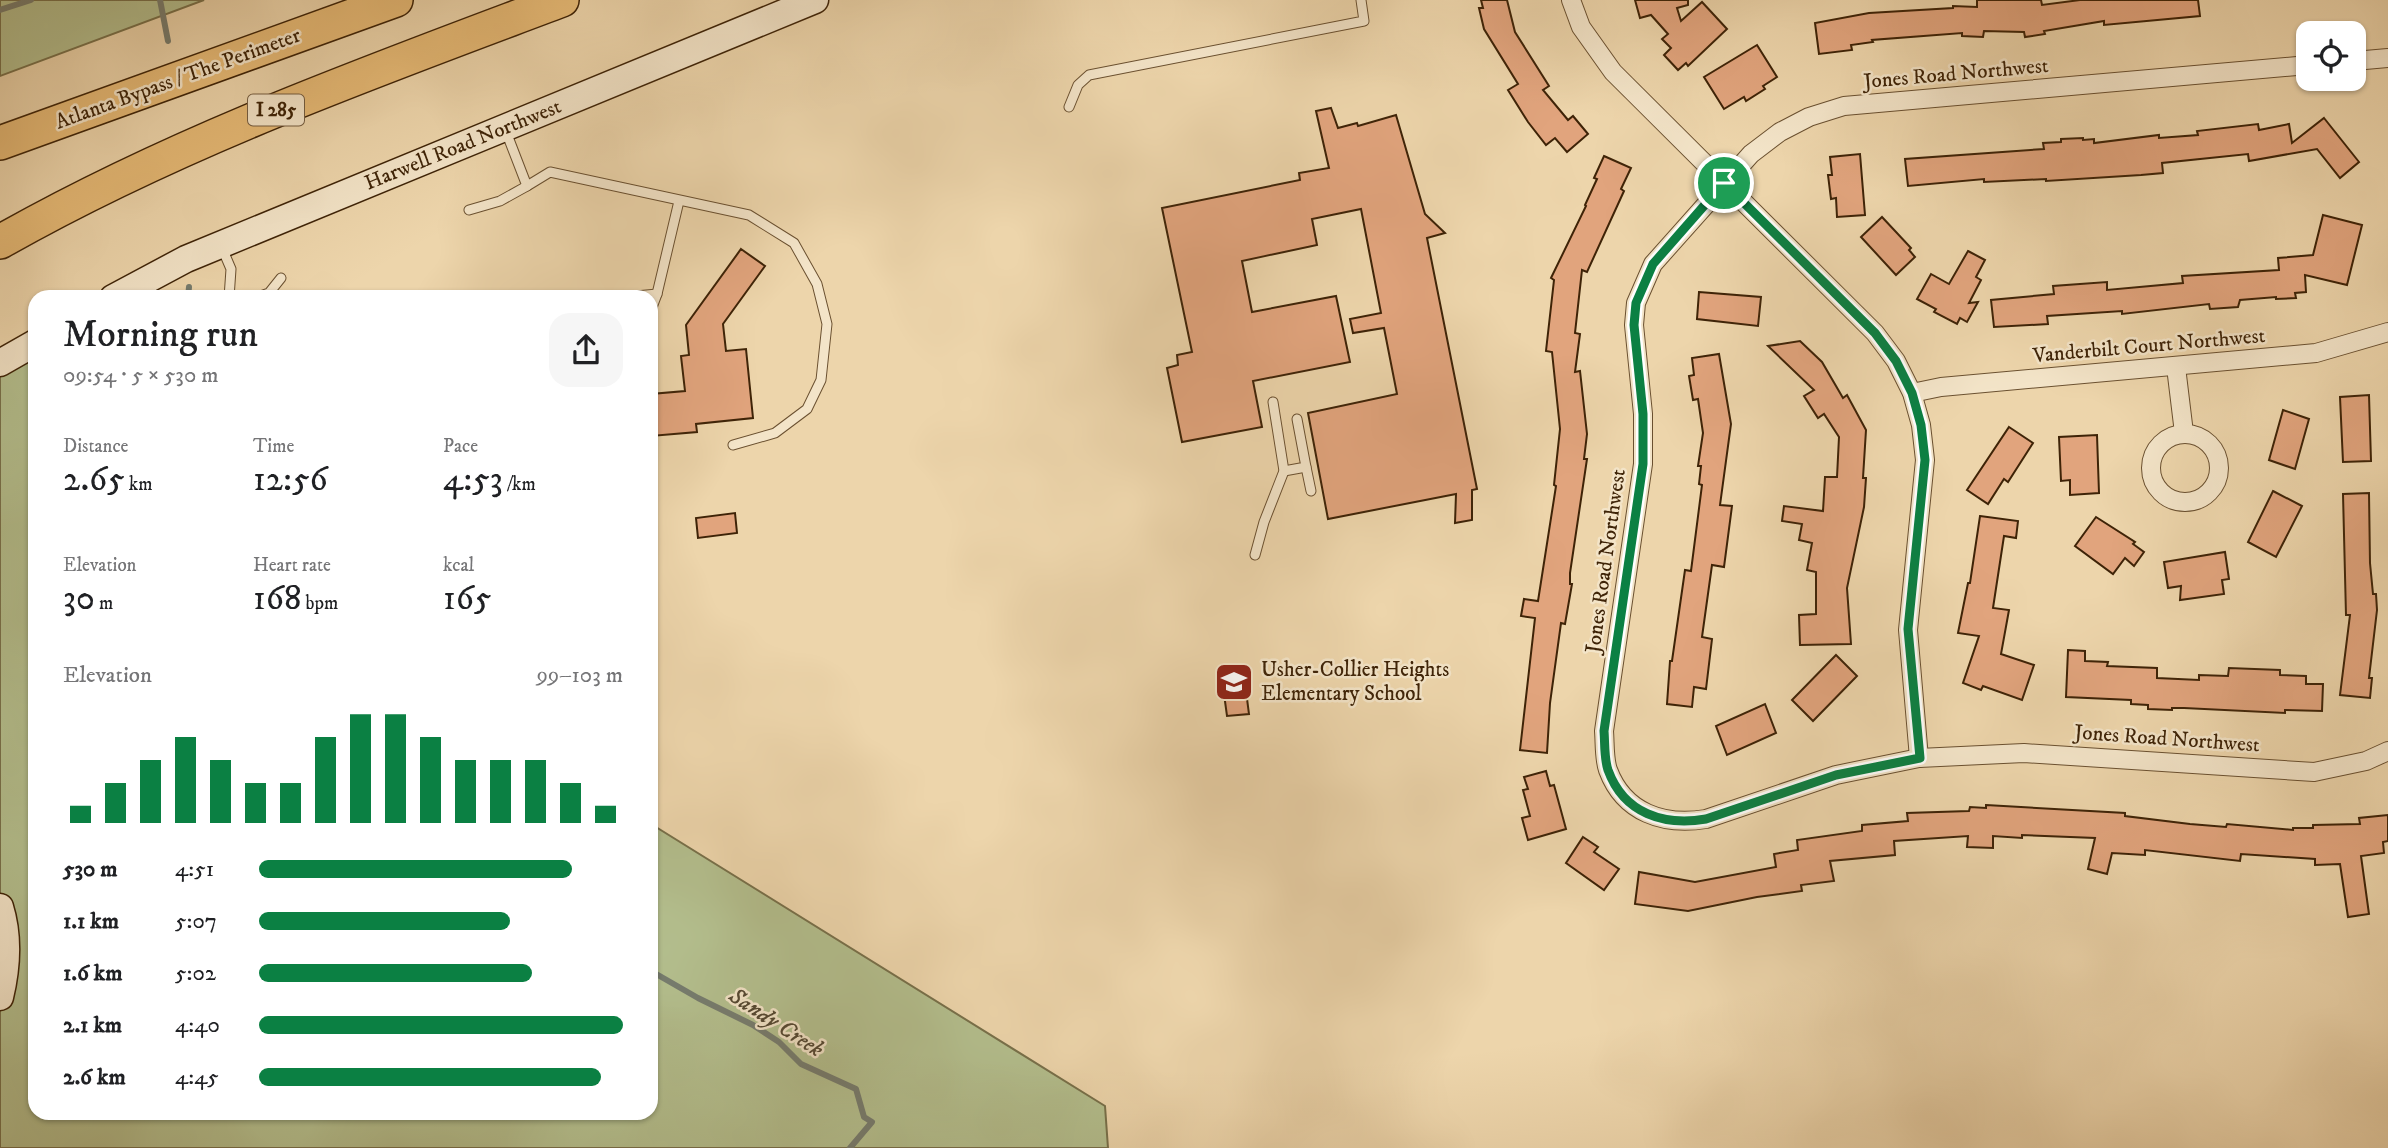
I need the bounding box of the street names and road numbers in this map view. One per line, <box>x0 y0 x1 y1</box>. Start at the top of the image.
street label: Atlanta Bypass / The Perimeter <box>52 22 304 136</box>
street label: Jones Road Northwest <box>1860 53 2050 95</box>
road number: I 285 <box>248 94 304 125</box>
street label: Harwell Road Northwest <box>361 94 565 196</box>
street label: Vanderbilt Court Northwest <box>2031 323 2266 369</box>
street label: Jones Road Northwest <box>1580 467 1632 657</box>
street label: Jones Road Northwest <box>2072 719 2261 758</box>

